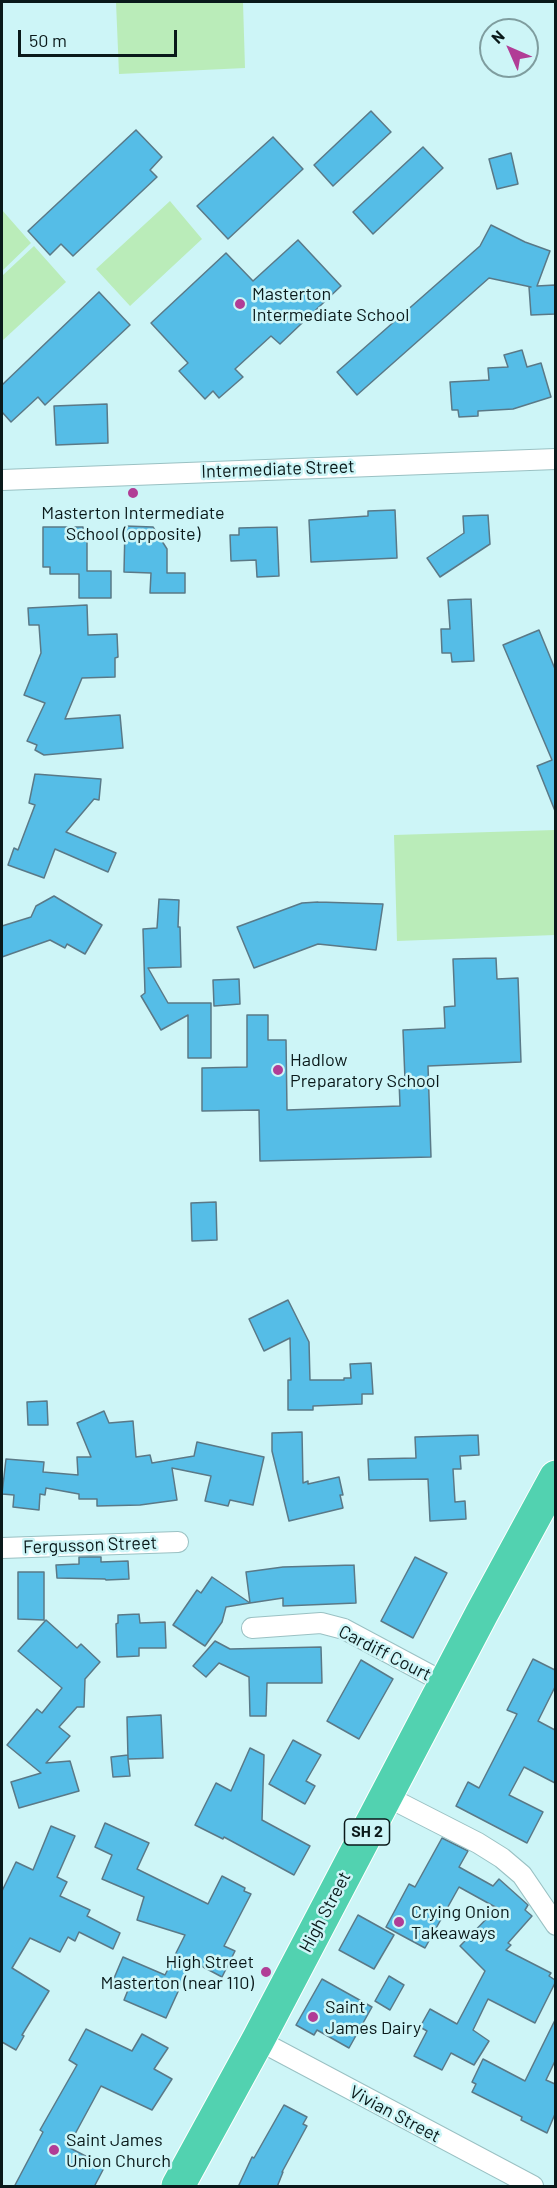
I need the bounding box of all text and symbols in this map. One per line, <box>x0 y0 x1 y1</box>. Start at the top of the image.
scale bar <box>21 18 180 56</box>
north arrow <box>479 18 539 78</box>
text: N <box>487 26 508 47</box>
text: 50 m <box>29 29 67 51</box>
place label: Masterton Intermediate School <box>252 283 409 326</box>
marker: Masterton Intermediate School <box>233 297 247 311</box>
street label: Intermediate Street <box>201 456 355 482</box>
marker: Masterton Intermediate School (opposite) <box>126 486 140 500</box>
place label: Masterton Intermediate School (opposite) <box>41 502 225 544</box>
place label: Hadlow Preparatory School <box>290 1049 440 1092</box>
marker: Hadlow Preparatory School <box>271 1063 285 1077</box>
street label: Fergusson Street <box>23 1532 157 1558</box>
street label: Cardiff Court <box>335 1620 435 1686</box>
road number: SH 2 <box>344 1819 389 1845</box>
street label: High Street <box>295 1868 355 1956</box>
place label: Crying Onion Takeaways <box>411 1901 510 1944</box>
marker: Crying Onion Takeaways <box>392 1915 406 1929</box>
place label: High Street Masterton (near 110) <box>101 1951 254 1994</box>
marker: High Street Masterton (near 110) <box>259 1965 273 1979</box>
place label: Saint James Dairy <box>325 1996 421 2038</box>
marker: Saint James Dairy <box>306 2010 320 2024</box>
street label: Vivian Street <box>346 2081 444 2147</box>
place label: Saint James Union Church <box>66 2129 171 2172</box>
marker: Saint James Union Church <box>47 2143 61 2157</box>

